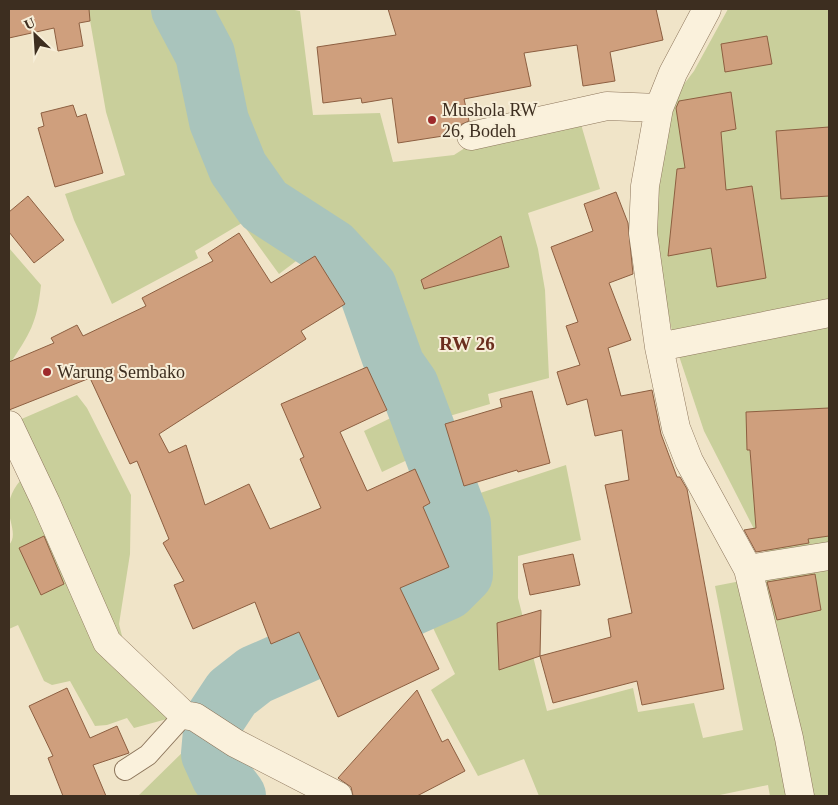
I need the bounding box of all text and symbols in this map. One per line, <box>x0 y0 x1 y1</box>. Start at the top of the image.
north arrow <box>10 10 60 60</box>
text: U <box>22 15 37 33</box>
place label: Mushola RW 26, Bodeh <box>442 100 538 141</box>
marker: Mushola RW 26, Bodeh <box>426 114 438 126</box>
district label: RW 26 <box>439 333 495 354</box>
place label: Warung Sembako <box>57 362 185 382</box>
marker: Warung Sembako <box>41 366 53 378</box>

